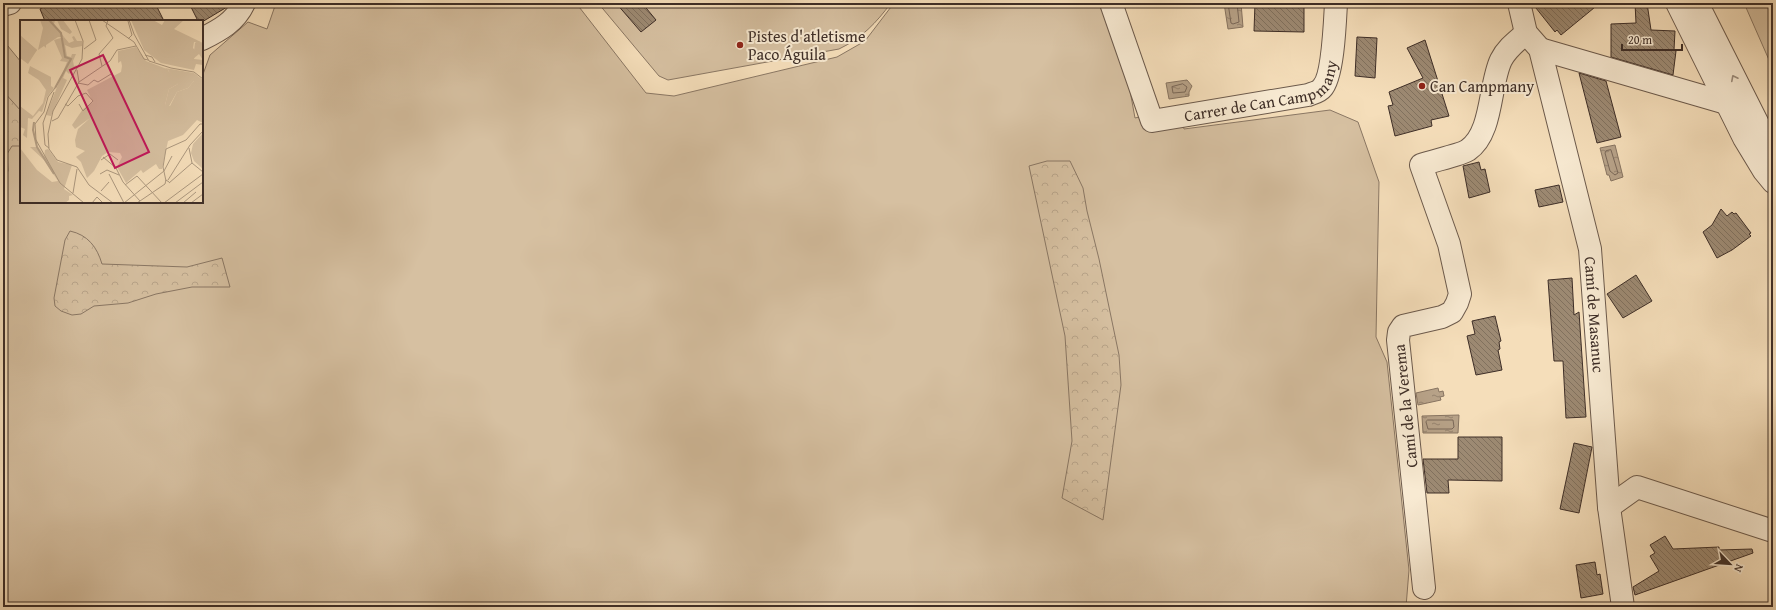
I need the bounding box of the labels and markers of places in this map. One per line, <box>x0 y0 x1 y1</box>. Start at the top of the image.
place label: Pistes d'atletisme Paco Águila <box>748 24 865 66</box>
marker: Pistes d'atletisme Paco Águila <box>735 40 745 50</box>
place label: Can Campmany <box>1430 74 1534 98</box>
marker: Can Campmany <box>1417 81 1427 91</box>

